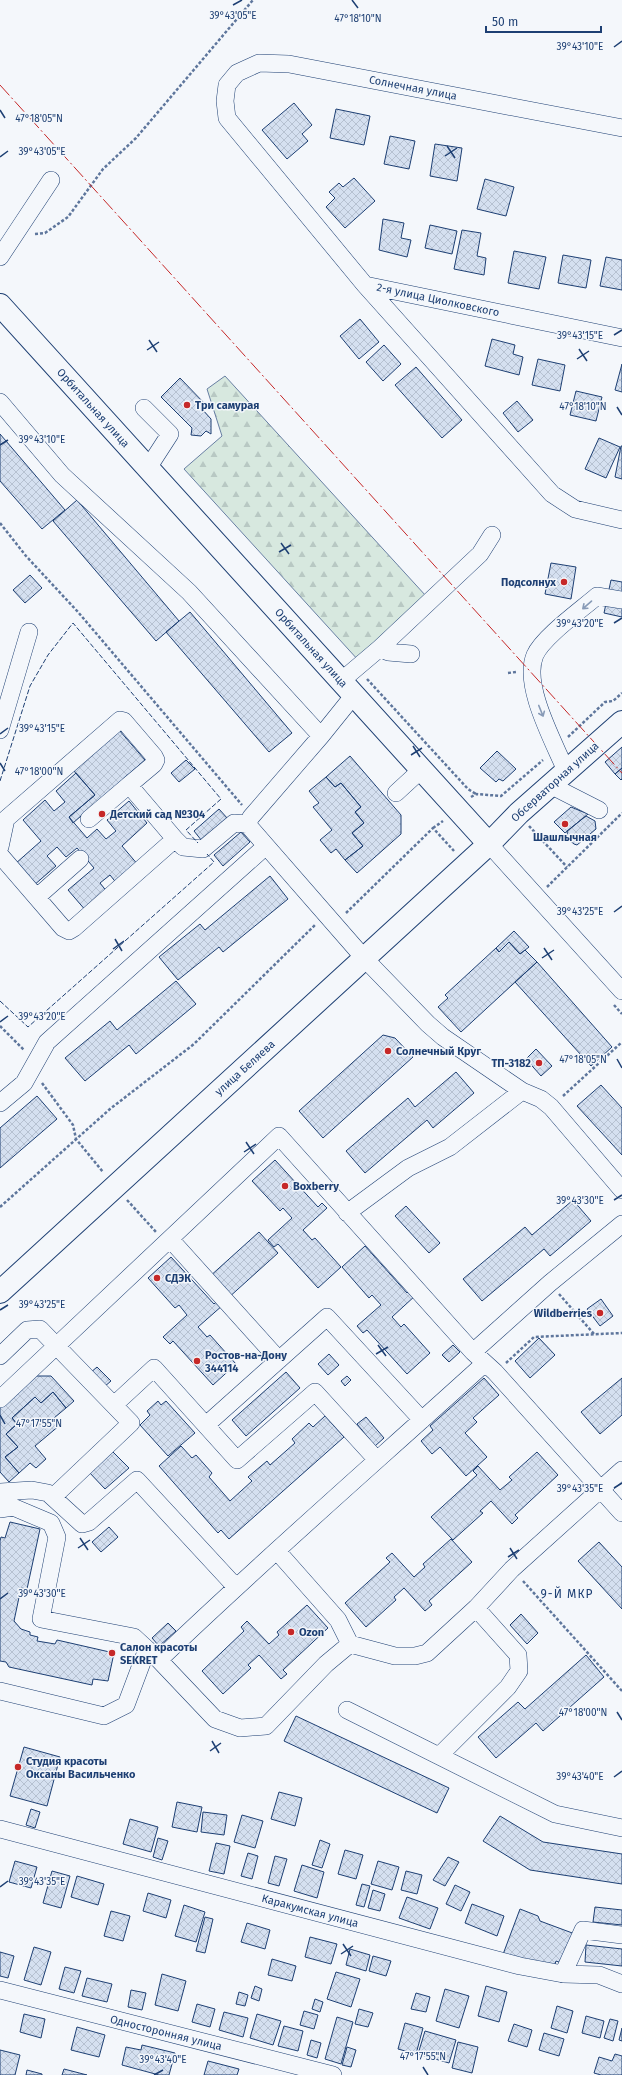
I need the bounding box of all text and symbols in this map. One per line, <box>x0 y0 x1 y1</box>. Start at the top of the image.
scale bar <box>486 8 601 34</box>
text: 39°43'05"E <box>209 10 257 22</box>
text: 47°18'10"N <box>334 13 382 25</box>
text: 50 m <box>492 15 518 29</box>
text: 39°43'10"E <box>557 41 603 53</box>
street label: Солнечная улица <box>368 73 458 103</box>
text: 47°18'05"N <box>15 113 63 125</box>
text: 39°43'05"E <box>18 146 66 158</box>
street label: 2-я улица Циолковского <box>375 281 501 319</box>
text: 39°43'15"E <box>557 330 603 342</box>
street label: Орбитальная улица <box>54 366 132 450</box>
place label: Три самурая <box>195 399 259 412</box>
marker: Три самурая <box>182 400 192 410</box>
text: 47°18'10"N <box>559 401 607 413</box>
text: 39°43'10"E <box>19 434 65 446</box>
place label: Подсолнух <box>501 576 556 589</box>
marker: Подсолнух <box>559 577 569 587</box>
one-way arrow <box>581 600 592 609</box>
street label: Орбитальная улица <box>272 606 350 690</box>
text: 39°43'20"E <box>556 618 604 630</box>
one-way arrow <box>538 704 546 716</box>
text: 39°43'15"E <box>19 723 65 735</box>
street label: Обсерваторная улица <box>509 739 601 825</box>
text: 47°18'00"N <box>15 766 63 778</box>
place label: Детский сад №304 <box>109 808 205 821</box>
marker: Детский сад №304 <box>97 809 107 819</box>
marker: Шашлычная <box>560 819 570 829</box>
place label: Шашлычная <box>533 831 597 844</box>
text: 39°43'25"E <box>557 906 603 918</box>
text: 39°43'20"E <box>18 1011 66 1023</box>
street label: улица Беляева <box>212 1038 278 1098</box>
place label: Солнечный Круг <box>396 1045 481 1058</box>
marker: Солнечный Круг <box>383 1046 393 1056</box>
text: 47°18'05"N <box>559 1054 607 1066</box>
place label: ТП-3182 <box>491 1057 531 1070</box>
marker: ТП-3182 <box>534 1058 544 1068</box>
place label: Boxberry <box>293 1180 339 1193</box>
marker: Boxberry <box>280 1181 290 1191</box>
text: 39°43'30"E <box>556 1195 604 1207</box>
place label: СДЭК <box>165 1272 191 1285</box>
marker: СДЭК <box>152 1273 162 1283</box>
text: 39°43'25"E <box>19 1299 65 1311</box>
place label: Wildberries <box>534 1307 593 1320</box>
marker: Wildberries <box>595 1308 605 1318</box>
place label: Ростов-на-Дону 344114 <box>204 1349 287 1375</box>
marker: Ростов-на-Дону 344114 <box>192 1356 202 1366</box>
text: 47°17'55"N <box>16 1418 62 1430</box>
text: 39°43'35"E <box>557 1483 603 1495</box>
district label: 9-Й МКР <box>541 1586 593 1601</box>
text: 39°43'30"E <box>18 1588 66 1600</box>
place label: Ozon <box>299 1626 324 1639</box>
marker: Ozon <box>286 1627 296 1637</box>
place label: Салон красоты SEKRET <box>120 1641 197 1667</box>
marker: Салон красоты SEKRET <box>107 1648 117 1658</box>
text: 47°18'00"N <box>559 1707 607 1719</box>
place label: Студия красоты Оксаны Васильченко <box>26 1755 136 1781</box>
marker: Студия красоты Оксаны Васильченко <box>13 1762 23 1772</box>
text: 39°43'40"E <box>556 1771 604 1783</box>
text: 39°43'35"E <box>19 1876 65 1888</box>
street label: Каракумская улица <box>260 1892 360 1930</box>
street label: Односторонняя улица <box>109 2013 223 2053</box>
text: 47°17'55"N <box>400 2051 446 2063</box>
text: 39°43'40"E <box>139 2054 187 2066</box>

